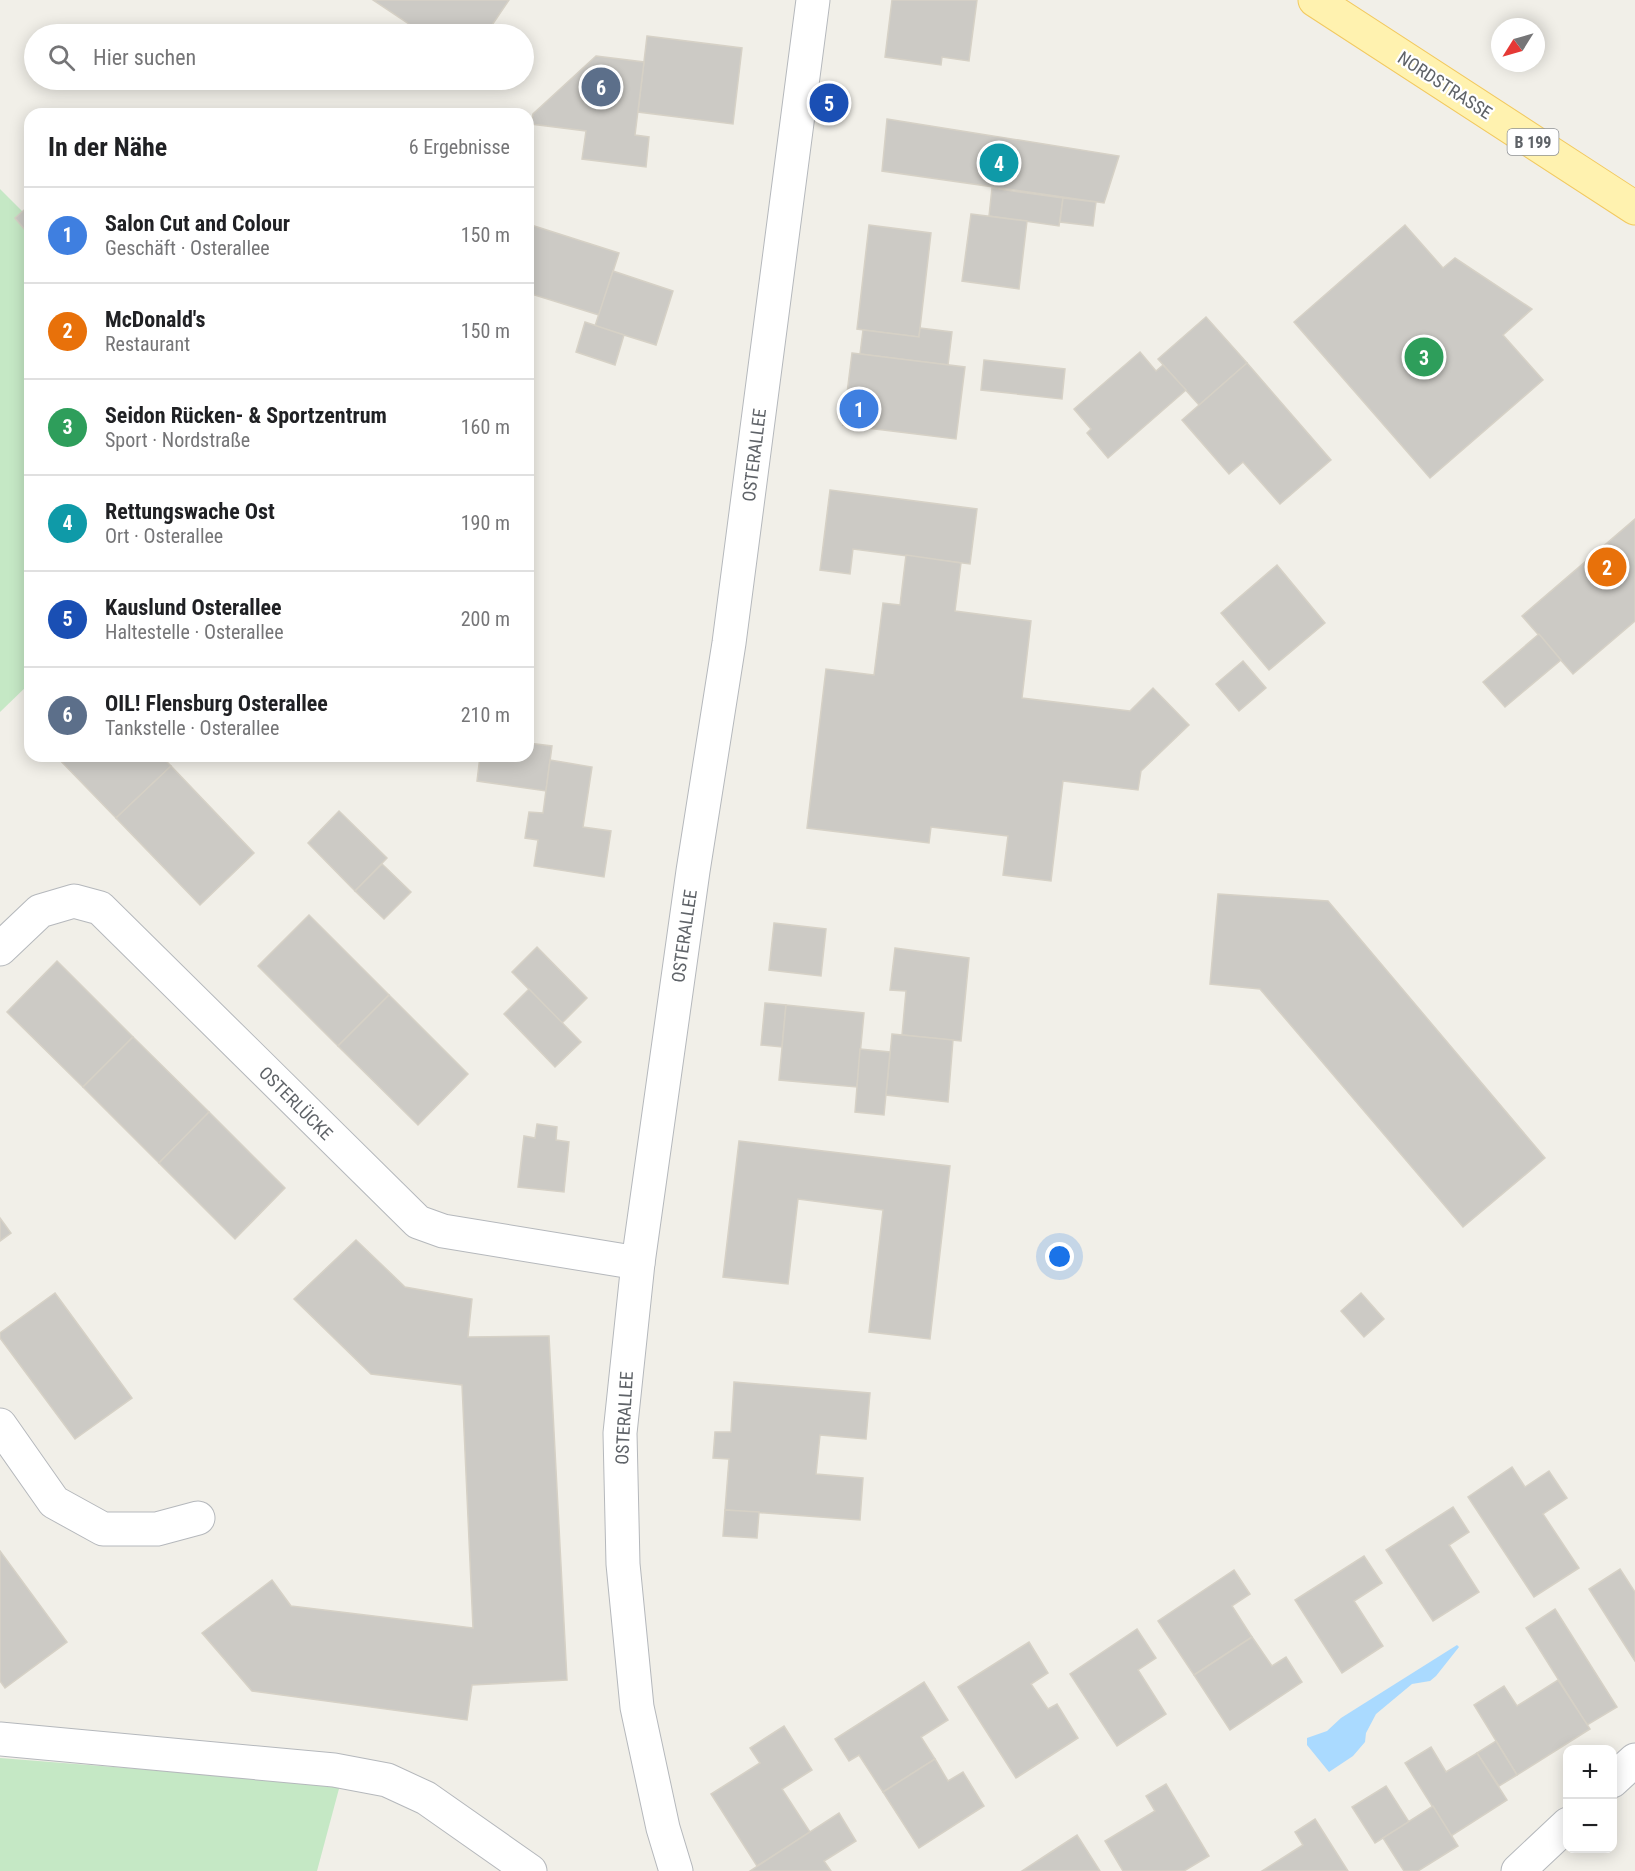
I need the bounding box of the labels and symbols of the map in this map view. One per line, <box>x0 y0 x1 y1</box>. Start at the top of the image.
north arrow <box>1491 18 1545 72</box>
street label: NORDSTRASSE <box>1394 47 1496 123</box>
pin: 6 <box>582 64 620 110</box>
pin: 5 <box>810 80 848 126</box>
road number: B 199 <box>1508 129 1558 155</box>
pin: 4 <box>980 140 1018 186</box>
pin: 3 <box>1404 334 1444 380</box>
pin: 1 <box>840 386 878 432</box>
street label: OSTERALLEE <box>738 407 770 503</box>
pin: 2 <box>1588 544 1626 590</box>
street label: OSTERALLEE <box>667 888 701 984</box>
street label: OSTERLÜCKE <box>255 1062 337 1144</box>
your location <box>1045 1242 1074 1271</box>
street label: OSTERALLEE <box>611 1371 637 1465</box>

